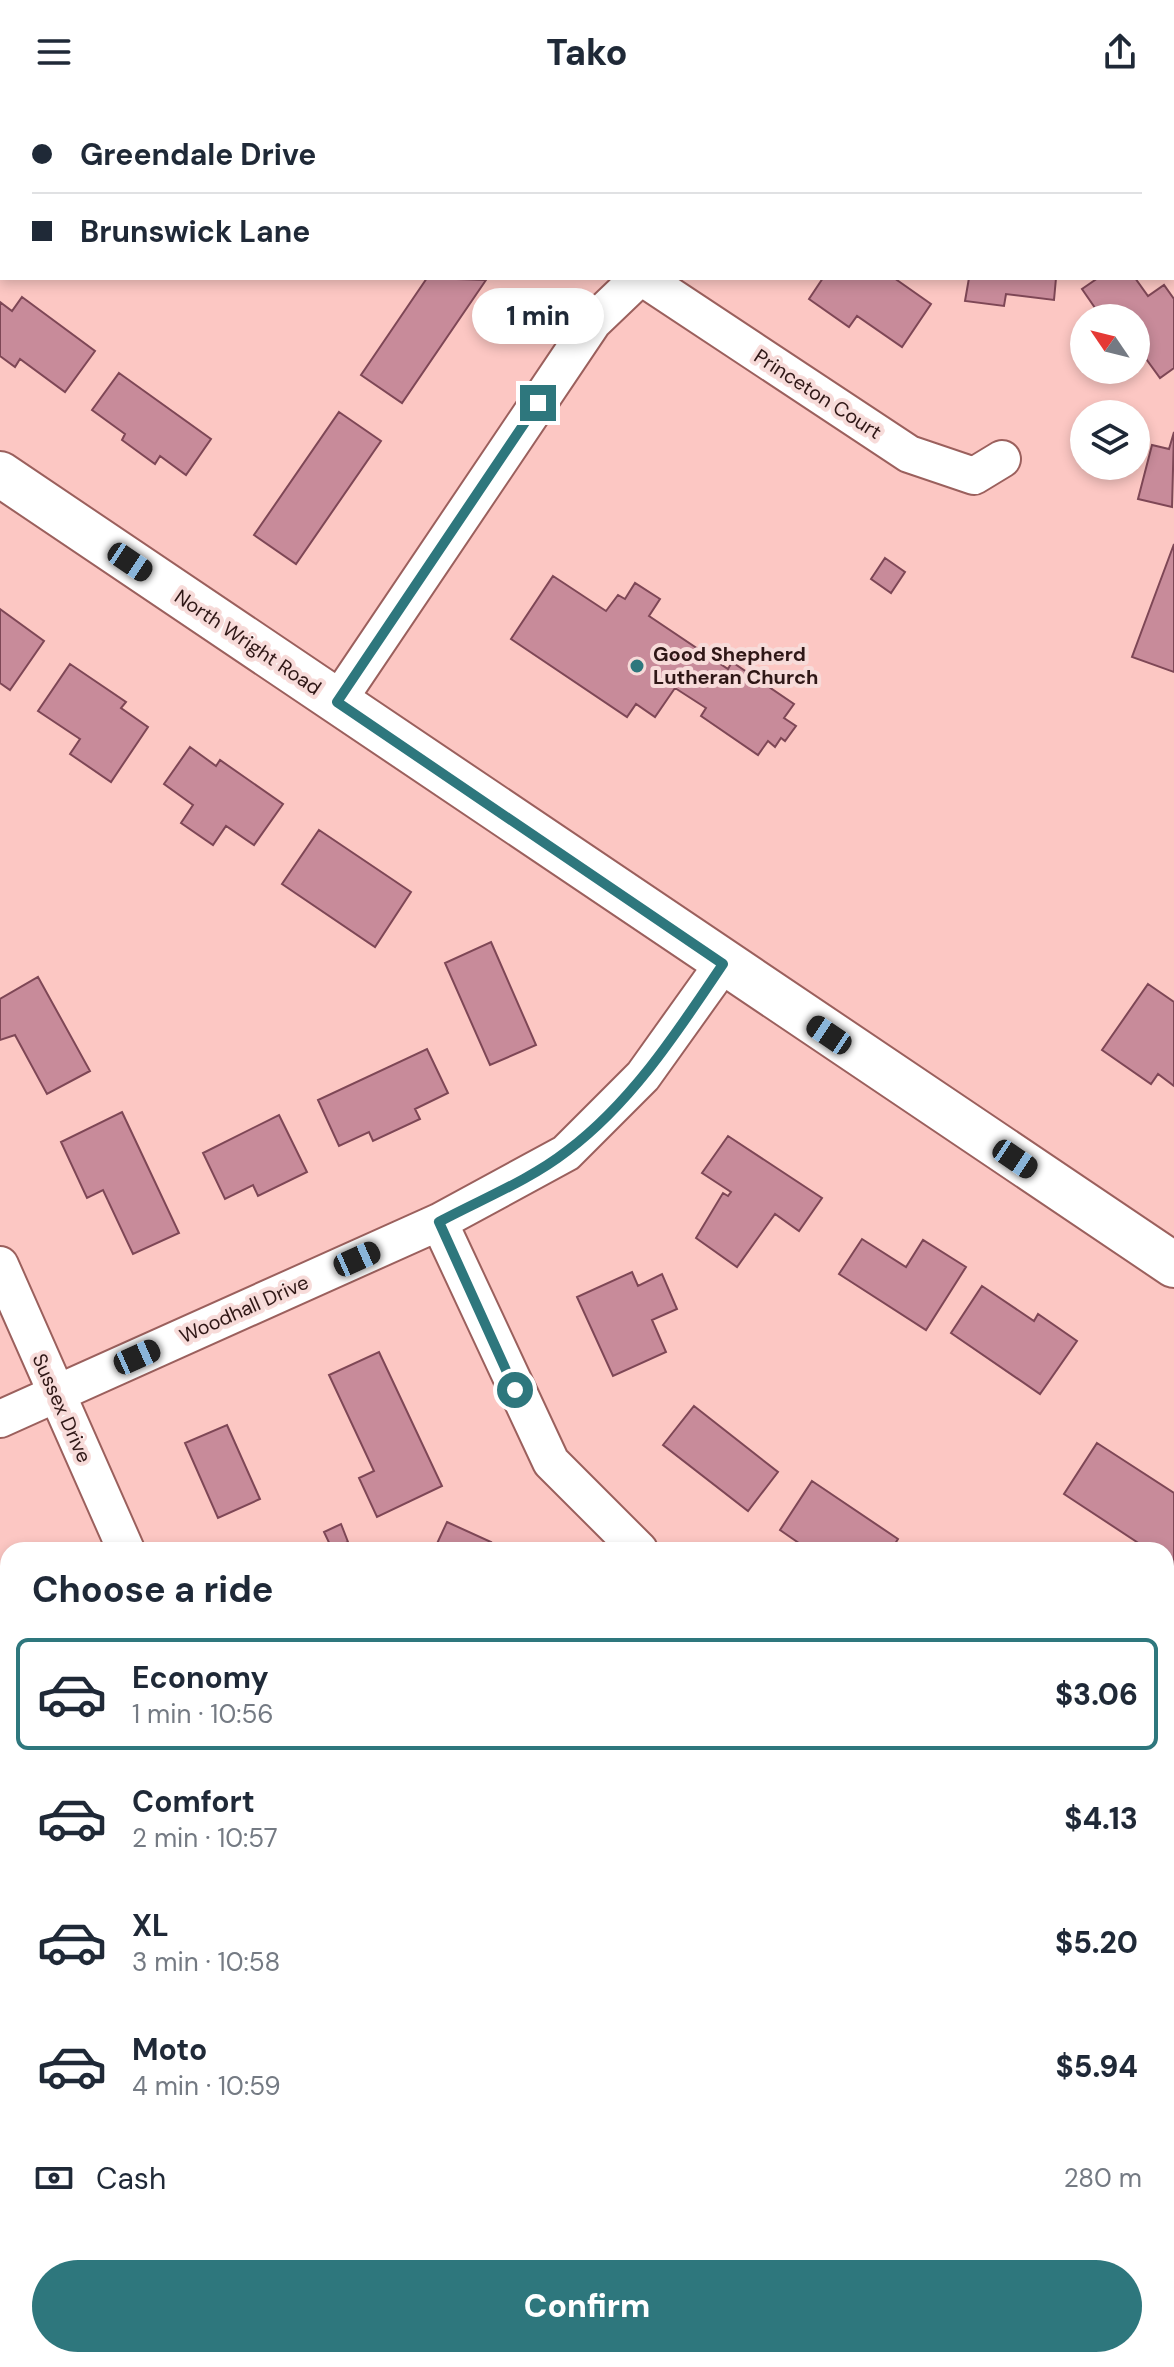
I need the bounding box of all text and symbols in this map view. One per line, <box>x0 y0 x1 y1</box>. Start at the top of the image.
text: Tako <box>546 29 628 76</box>
icon: menu <box>32 30 76 74</box>
icon: share <box>1098 30 1142 74</box>
text: Greendale Drive <box>80 135 316 174</box>
text: Brunswick Lane <box>80 212 310 251</box>
callout: 1 min <box>472 287 604 343</box>
text: 1 min <box>506 299 570 333</box>
north arrow <box>1070 304 1150 384</box>
map controls <box>1070 304 1150 480</box>
street label: Princeton Court <box>749 343 887 445</box>
route end <box>520 385 556 421</box>
button: layers <box>1070 400 1150 480</box>
car <box>103 539 157 585</box>
street label: North Wright Road <box>170 583 326 701</box>
place label: Good Shepherd Lutheran Church <box>653 641 818 690</box>
marker: Good Shepherd Lutheran Church <box>628 657 646 675</box>
car <box>802 1012 856 1058</box>
car <box>988 1136 1042 1182</box>
car <box>330 1238 384 1280</box>
street label: Woodhall Drive <box>175 1269 313 1349</box>
car <box>110 1336 164 1378</box>
street label: Sussex Drive <box>26 1349 98 1467</box>
route start <box>497 1372 533 1408</box>
text: Choose a ride <box>32 1566 273 1613</box>
icon: car <box>36 1658 108 1730</box>
text: Economy <box>132 1658 269 1697</box>
text: $3.06 <box>1055 1675 1138 1714</box>
text: 1 min · 10:56 <box>132 1697 274 1731</box>
icon: car <box>36 1782 108 1854</box>
text: Comfort <box>132 1782 255 1821</box>
text: $4.13 <box>1064 1799 1138 1838</box>
text: 2 min · 10:57 <box>132 1821 278 1855</box>
icon: car <box>36 1906 108 1978</box>
text: XL <box>132 1906 169 1945</box>
text: $5.20 <box>1055 1923 1138 1962</box>
text: 3 min · 10:58 <box>132 1945 280 1979</box>
icon: car <box>36 2030 108 2102</box>
text: Moto <box>132 2030 207 2069</box>
text: $5.94 <box>1056 2047 1138 2086</box>
text: 4 min · 10:59 <box>132 2069 281 2103</box>
icon: cash <box>32 2156 76 2200</box>
text: Cash <box>96 2159 166 2198</box>
text: 280 m <box>1064 2161 1142 2195</box>
button: Confirm <box>32 2260 1142 2352</box>

